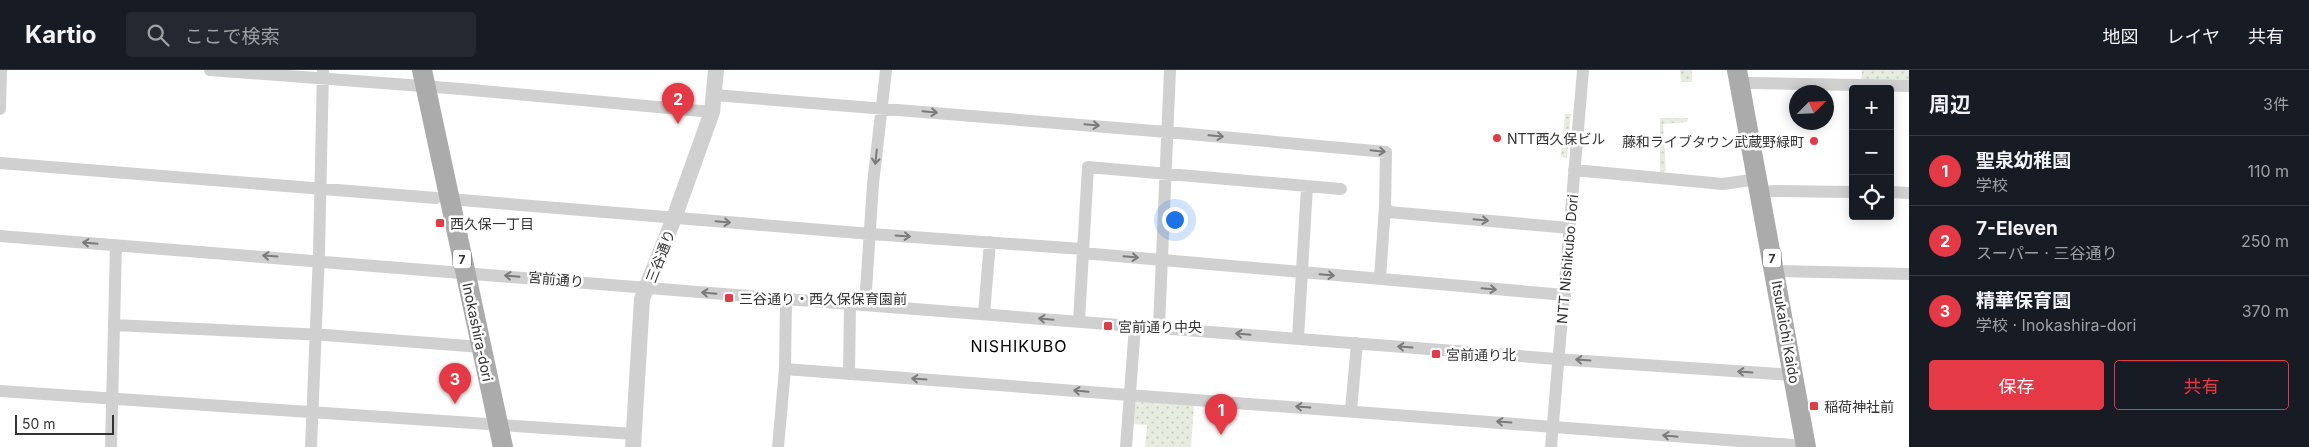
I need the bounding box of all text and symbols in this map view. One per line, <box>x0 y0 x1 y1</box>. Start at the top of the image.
search box <box>126 12 476 57</box>
text: Kartio <box>25 20 96 49</box>
icon: search <box>144 21 172 49</box>
text: ここで検索 <box>184 25 279 48</box>
text: 地図 <box>2103 26 2139 47</box>
text: レイヤ <box>2167 26 2220 47</box>
text: 共有 <box>2248 26 2284 47</box>
pin: 2 <box>662 83 694 124</box>
north arrow <box>1789 85 1834 130</box>
map controls <box>1849 85 1894 220</box>
button: + <box>1849 85 1894 130</box>
text: 周辺 <box>1929 92 1971 117</box>
text: 3件 <box>2263 94 2289 114</box>
one-way arrow <box>921 108 937 117</box>
one-way arrow <box>1083 121 1099 130</box>
place label: NTT西久保ビル <box>1507 130 1606 147</box>
button: − <box>1849 130 1894 175</box>
one-way arrow <box>1208 131 1224 141</box>
marker: NTT西久保ビル <box>1491 132 1503 144</box>
place label: 藤和ライブタウン武蔵野緑町 <box>1622 133 1804 150</box>
marker: 藤和ライブタウン武蔵野緑町 <box>1808 135 1820 147</box>
one-way arrow <box>1369 146 1385 156</box>
one-way arrow <box>871 148 881 164</box>
text: 聖泉幼稚園 <box>1976 149 2071 172</box>
text: 1 <box>1942 161 1948 181</box>
text: 110 m <box>2247 161 2289 181</box>
button: locate <box>1849 175 1894 220</box>
text: 学校 <box>1976 175 2008 195</box>
street label: NTT Nishikubo Dori <box>1553 194 1581 324</box>
your location <box>1162 207 1188 233</box>
place label: 西久保一丁目 <box>450 215 534 232</box>
one-way arrow <box>1473 215 1489 225</box>
marker: 西久保一丁目 <box>434 217 446 229</box>
text: 7-Eleven <box>1976 217 2058 240</box>
one-way arrow <box>715 218 731 227</box>
street label: 三谷通り <box>642 227 678 285</box>
text: 2 <box>1940 231 1950 251</box>
text: 250 m <box>2241 231 2289 251</box>
one-way arrow <box>894 232 910 241</box>
one-way arrow <box>82 238 98 247</box>
text: スーパー · 三谷通り <box>1976 243 2117 263</box>
road number: 7 <box>1763 248 1781 268</box>
road number: 7 <box>453 250 471 268</box>
one-way arrow <box>262 252 278 261</box>
one-way arrow <box>1123 252 1139 261</box>
street label: 宮前通り <box>527 268 585 290</box>
one-way arrow <box>1319 270 1335 280</box>
one-way arrow <box>504 271 520 280</box>
street label: Itsukaichi Kaido <box>1769 279 1803 385</box>
street label: Inokashira-dori <box>459 281 497 383</box>
one-way arrow <box>1481 284 1497 294</box>
one-way arrow <box>702 288 718 297</box>
text: 精華保育園 <box>1976 289 2071 312</box>
place label: 三谷通り・西久保保育園前 <box>739 290 907 307</box>
marker: 三谷通り・西久保保育園前 <box>723 292 735 304</box>
text: 3 <box>1940 301 1950 321</box>
text: 370 m <box>2242 301 2289 321</box>
one-way arrow <box>1038 314 1054 323</box>
text: 学校 · Inokashira-dori <box>1976 315 2136 335</box>
place label: 宮前通り中央 <box>1118 318 1202 335</box>
marker: 宮前通り中央 <box>1102 320 1114 332</box>
one-way arrow <box>1235 329 1251 339</box>
district label: NISHIKUBO <box>970 336 1068 356</box>
one-way arrow <box>1397 342 1413 351</box>
place label: 宮前通り北 <box>1446 346 1516 363</box>
marker: 宮前通り北 <box>1430 348 1442 360</box>
one-way arrow <box>1575 356 1591 365</box>
button: 保存 <box>1929 360 2104 410</box>
button: 共有 <box>2114 360 2289 410</box>
pin: 3 <box>439 363 471 404</box>
one-way arrow <box>1737 367 1753 376</box>
one-way arrow <box>911 374 927 383</box>
one-way arrow <box>1073 386 1089 396</box>
pin: 1 <box>1205 394 1237 435</box>
place label: 稲荷神社前 <box>1824 398 1894 415</box>
marker: 稲荷神社前 <box>1808 400 1820 412</box>
one-way arrow <box>1295 402 1311 412</box>
scale bar <box>15 412 114 435</box>
text: 50 m <box>22 415 56 432</box>
one-way arrow <box>1496 418 1512 427</box>
one-way arrow <box>1662 431 1678 441</box>

